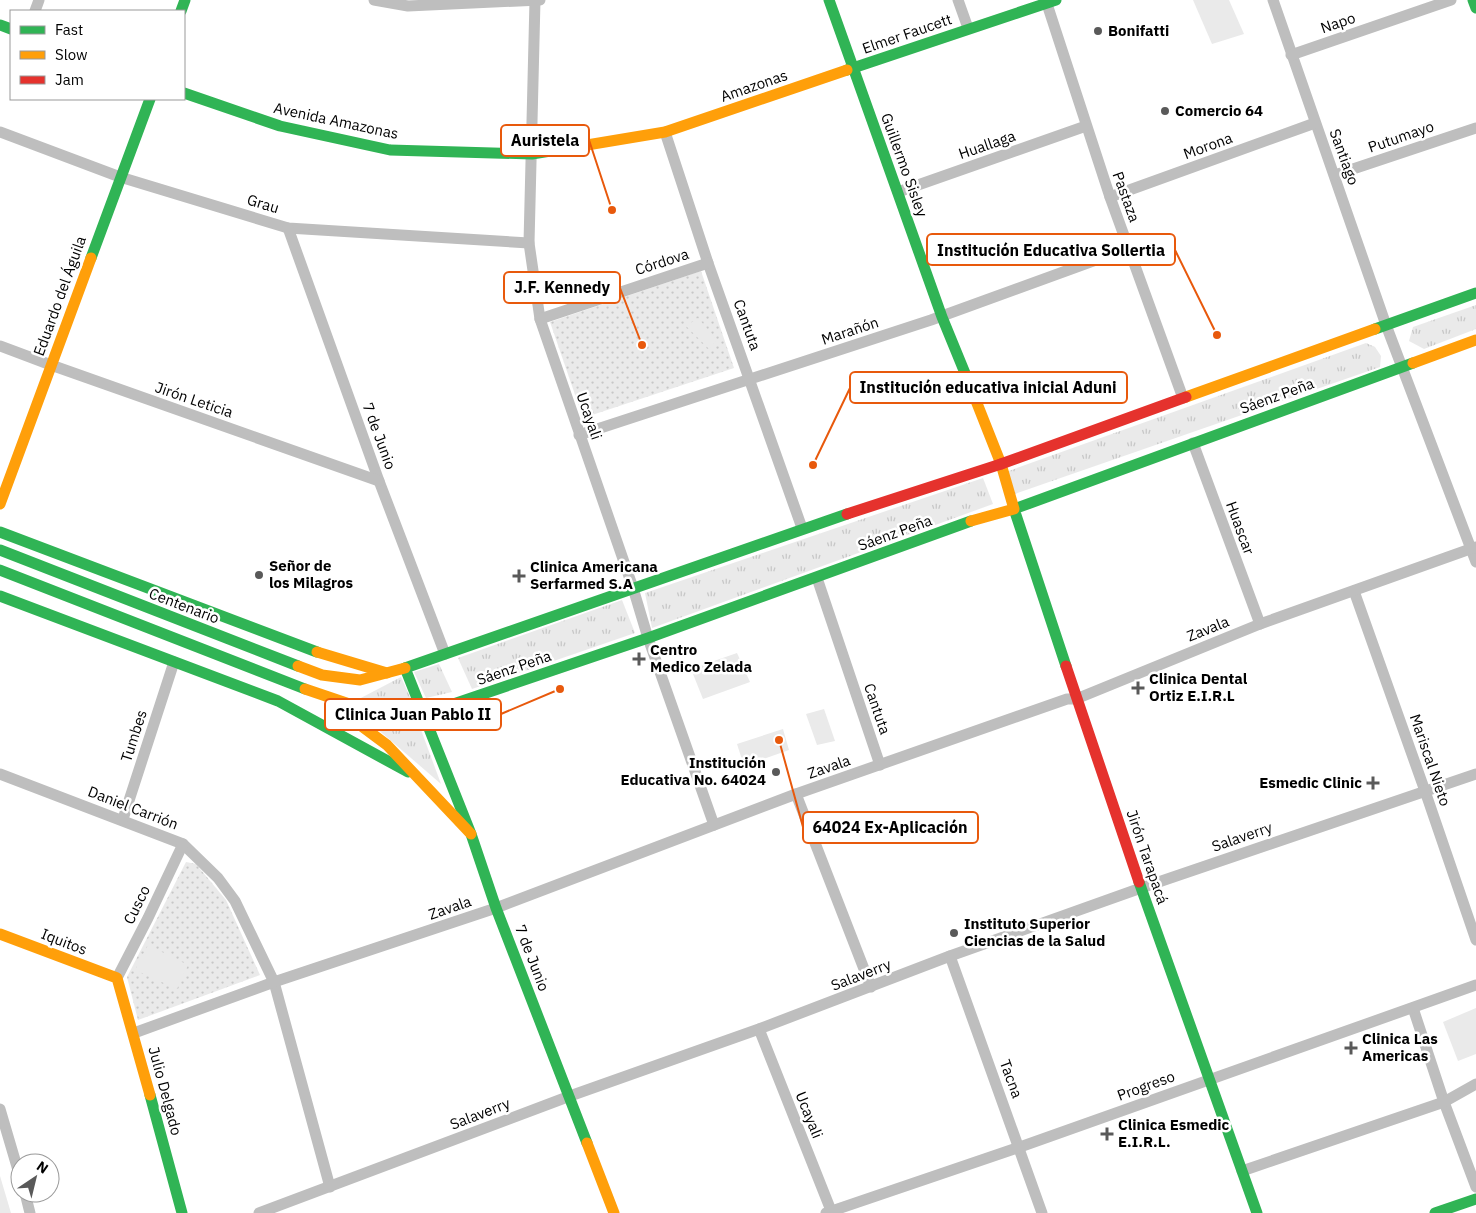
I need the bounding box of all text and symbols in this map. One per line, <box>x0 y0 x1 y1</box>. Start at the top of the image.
street label: Napo <box>1318 8 1358 37</box>
street label: Elmer Faucett <box>859 9 954 58</box>
legend <box>10 10 185 100</box>
text: Fast <box>55 20 83 39</box>
place label: Bonifatti <box>1108 21 1169 40</box>
marker: Bonifatti <box>1092 25 1104 37</box>
text: Slow <box>55 45 88 64</box>
street label: Amazonas <box>718 65 790 106</box>
text: Jam <box>55 70 84 89</box>
street label: Avenida Amazonas <box>272 98 400 143</box>
place label: Comercio 64 <box>1175 101 1263 120</box>
marker: Comercio 64 <box>1159 105 1171 117</box>
street label: Guillermo Sisley <box>877 110 932 220</box>
street label: Putumayo <box>1365 116 1436 157</box>
callout: Auristela <box>501 125 589 156</box>
street label: Huallaga <box>956 126 1018 163</box>
street label: Santiago <box>1326 126 1363 188</box>
street label: Morona <box>1181 128 1235 163</box>
text: Auristela <box>511 130 579 150</box>
street label: Pastaza <box>1109 169 1144 225</box>
street label: Grau <box>245 190 281 217</box>
street label: Eduardo del Águila <box>29 233 90 358</box>
callout: Institución Educativa Sollertia <box>927 234 1175 265</box>
text: Institución Educativa Sollertia <box>937 240 1165 260</box>
street label: Córdova <box>633 244 691 279</box>
callout: J.F. Kennedy <box>504 272 620 303</box>
text: J.F. Kennedy <box>514 277 610 297</box>
street label: Cantuta <box>729 297 765 353</box>
street label: Marañón <box>819 312 881 349</box>
callout: Institución educativa inicial Aduni <box>850 372 1127 403</box>
street label: Sáenz Peña <box>1237 373 1317 418</box>
street label: Jirón Leticia <box>153 377 236 422</box>
text: Institución educativa inicial Aduni <box>859 377 1117 397</box>
street label: Ucayali <box>573 390 606 442</box>
street label: 7 de Junio <box>359 400 400 472</box>
street label: Huascar <box>1222 498 1259 558</box>
street label: Sáenz Peña <box>855 510 935 555</box>
place label: Señor de los Milagros <box>269 556 353 592</box>
place label: Clinica Americana Serfarmed S.A <box>530 557 658 593</box>
marker: Señor de los Milagros <box>253 569 265 581</box>
marker: Clinica Americana Serfarmed S.A <box>512 569 526 583</box>
street label: Centenario <box>146 583 222 628</box>
street label: Zavala <box>1184 611 1232 646</box>
place label: Centro Medico Zelada <box>650 640 752 676</box>
street label: Sáenz Peña <box>474 646 554 689</box>
marker: Centro Medico Zelada <box>632 652 646 666</box>
place label: Clinica Dental Ortiz E.I.R.L <box>1149 669 1248 705</box>
street label: Cantuta <box>860 681 895 737</box>
marker: Clinica Dental Ortiz E.I.R.L <box>1131 681 1145 695</box>
callout: Clinica Juan Pablo II <box>325 699 501 730</box>
text: Clinica Juan Pablo II <box>335 704 491 724</box>
street label: Tumbes <box>116 707 151 764</box>
street label: Mariscal Nieto <box>1406 711 1455 808</box>
street label: Zavala <box>805 750 853 783</box>
place label: Institución Educativa No. 64024 <box>620 753 766 789</box>
marker: Institución Educativa No. 64024 <box>770 766 782 778</box>
place label: Esmedic Clinic <box>1259 773 1362 792</box>
marker: Esmedic Clinic <box>1366 776 1380 790</box>
street label: Daniel Carrión <box>85 782 181 833</box>
street label: Jirón Tarapacá <box>1122 807 1172 907</box>
callout: 64024 Ex-Aplicación <box>803 812 978 843</box>
text: 64024 Ex-Aplicación <box>813 817 968 837</box>
street label: Salaverry <box>1209 817 1275 856</box>
street label: Cusco <box>119 882 154 927</box>
street label: Zavala <box>426 891 474 924</box>
place label: Instituto Superior Ciencias de la Salud <box>964 914 1105 950</box>
street label: 7 de Junio <box>511 922 554 994</box>
street label: Iquitos <box>38 924 90 959</box>
marker: Instituto Superior Ciencias de la Salud <box>948 927 960 939</box>
street label: Salaverry <box>828 954 894 995</box>
place label: Clinica Las Americas <box>1362 1029 1438 1065</box>
marker: Clinica Las Americas <box>1344 1041 1358 1055</box>
street label: Julio Delgado <box>144 1044 186 1137</box>
street label: Tacna <box>996 1057 1027 1101</box>
street label: Progreso <box>1114 1066 1177 1105</box>
street label: Ucayali <box>792 1089 827 1141</box>
street label: Salaverry <box>447 1093 513 1134</box>
place label: Clinica Esmedic E.I.R.L. <box>1118 1115 1230 1151</box>
marker: Clinica Esmedic E.I.R.L. <box>1100 1127 1114 1141</box>
north arrow <box>10 1153 60 1203</box>
text: N <box>33 1157 52 1178</box>

